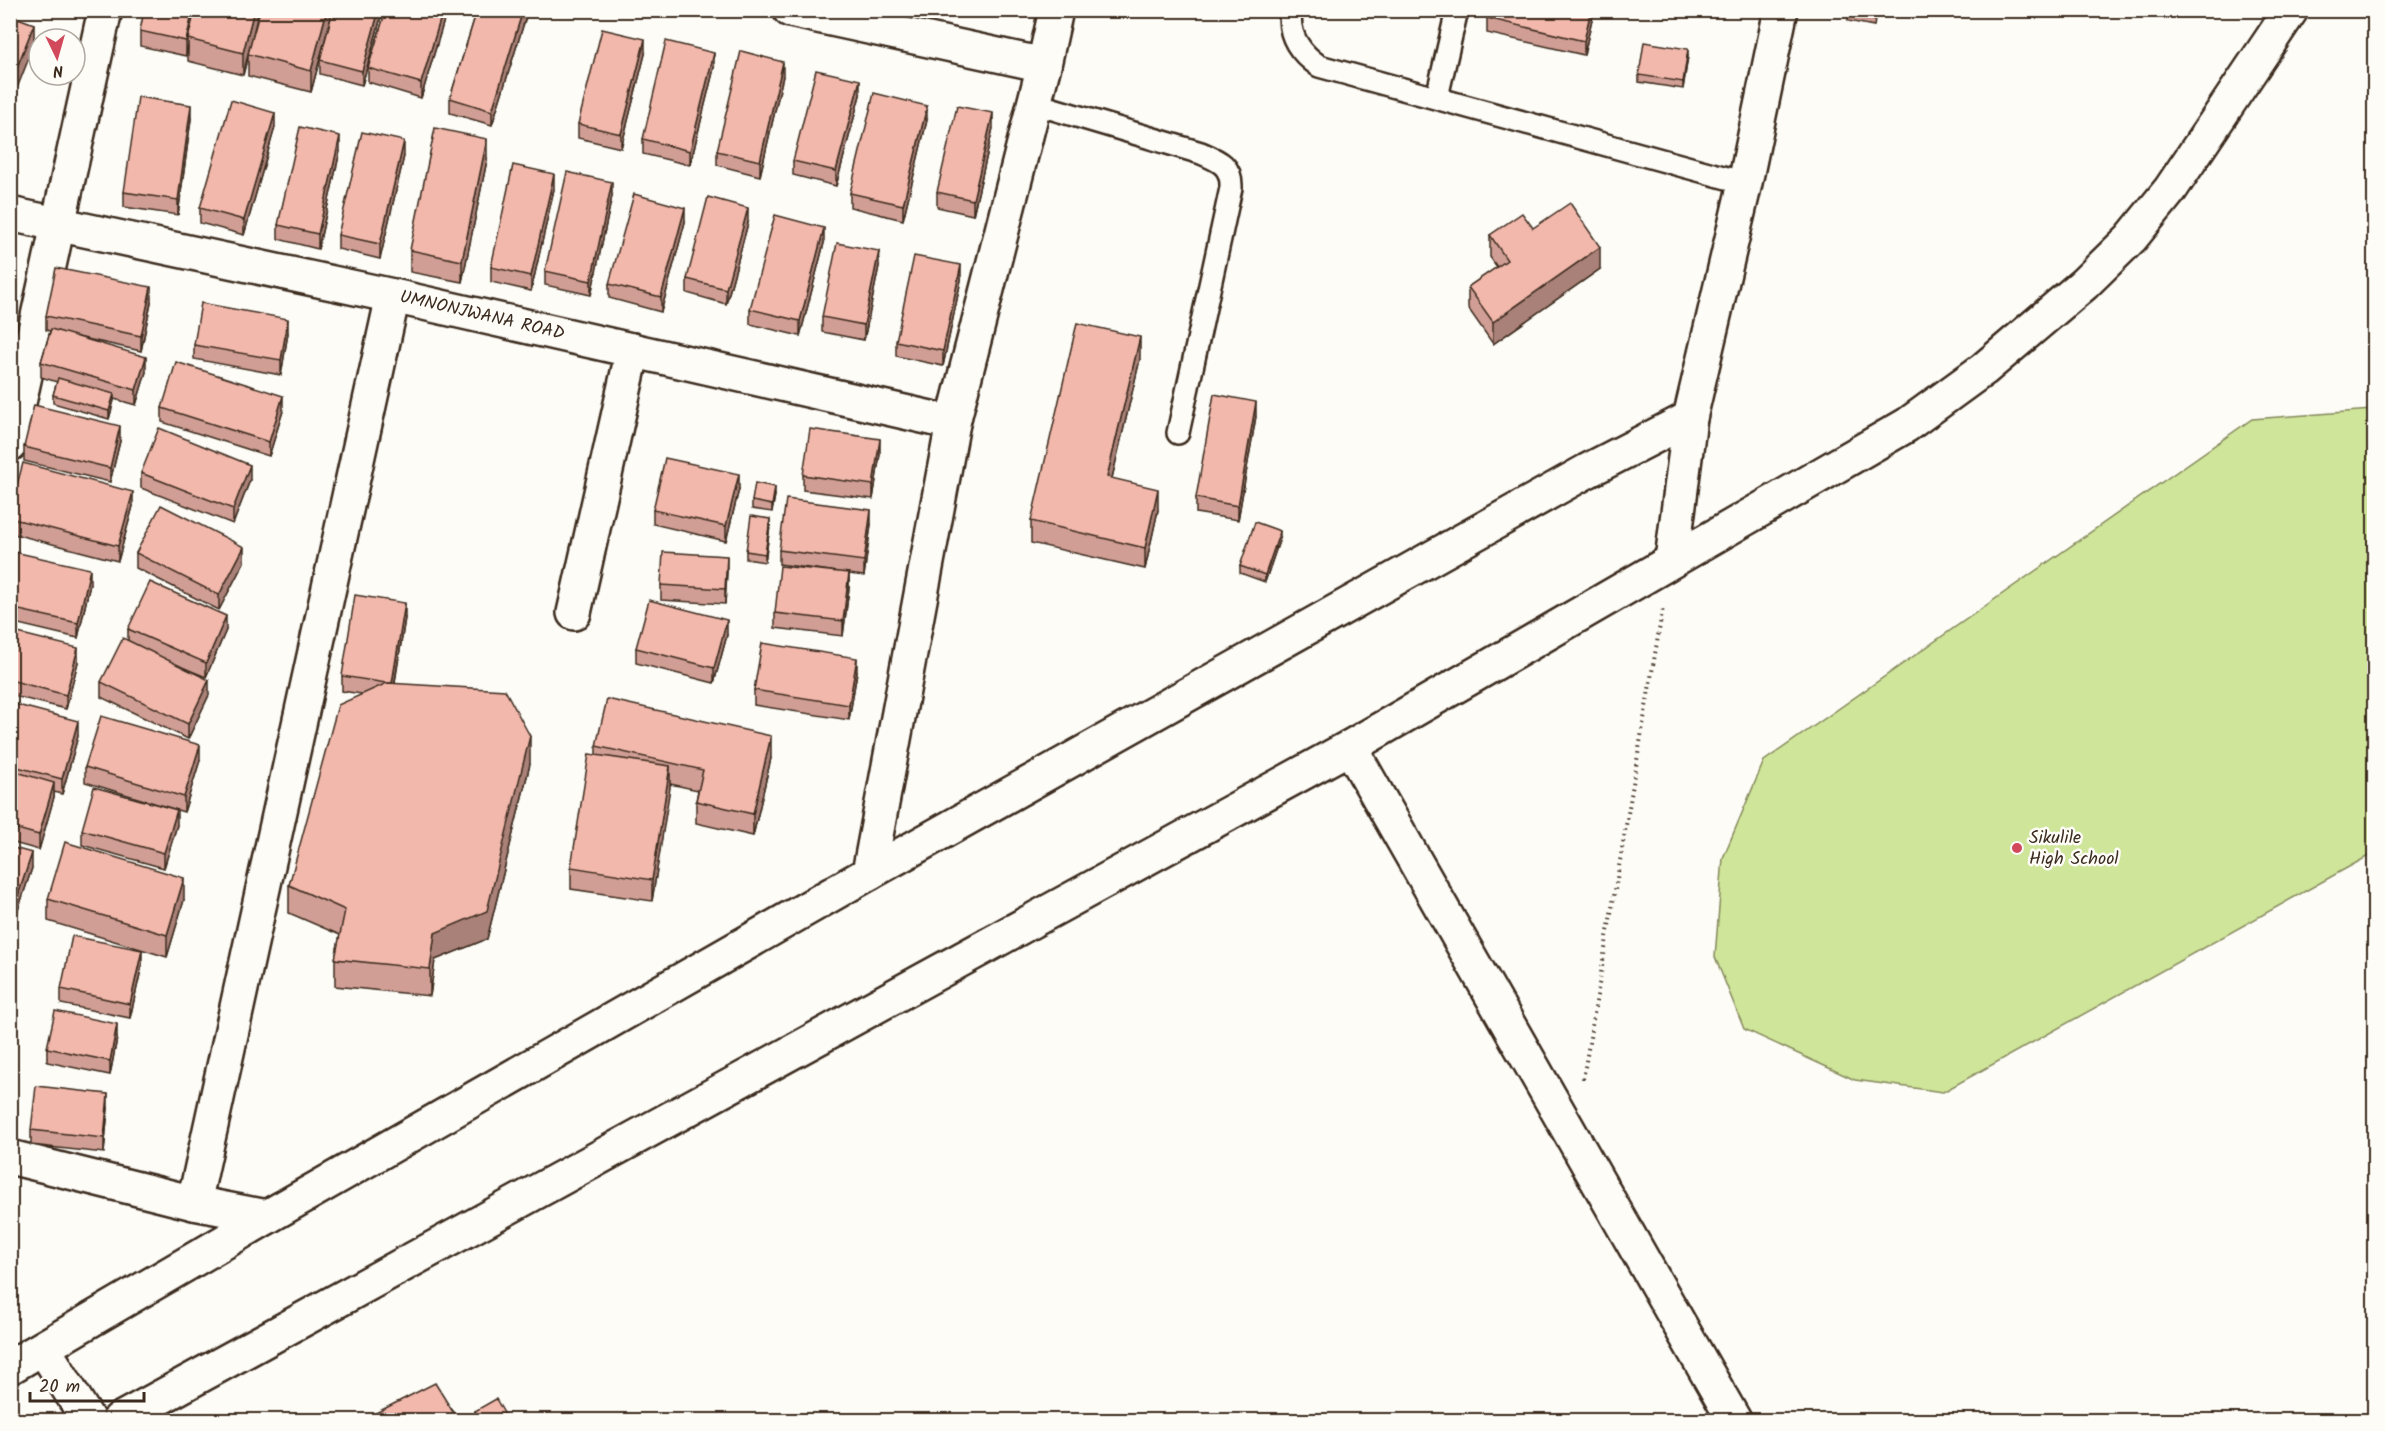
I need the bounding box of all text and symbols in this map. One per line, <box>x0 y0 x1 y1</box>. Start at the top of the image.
north arrow <box>27 27 87 87</box>
text: N <box>52 58 64 83</box>
street label: UMNONJWANA ROAD <box>397 283 568 349</box>
place label: Sikulile High School <box>2029 824 2119 874</box>
marker: Sikulile High School <box>2010 841 2024 855</box>
scale bar <box>30 1365 144 1403</box>
text: 20 m <box>39 1373 80 1402</box>

